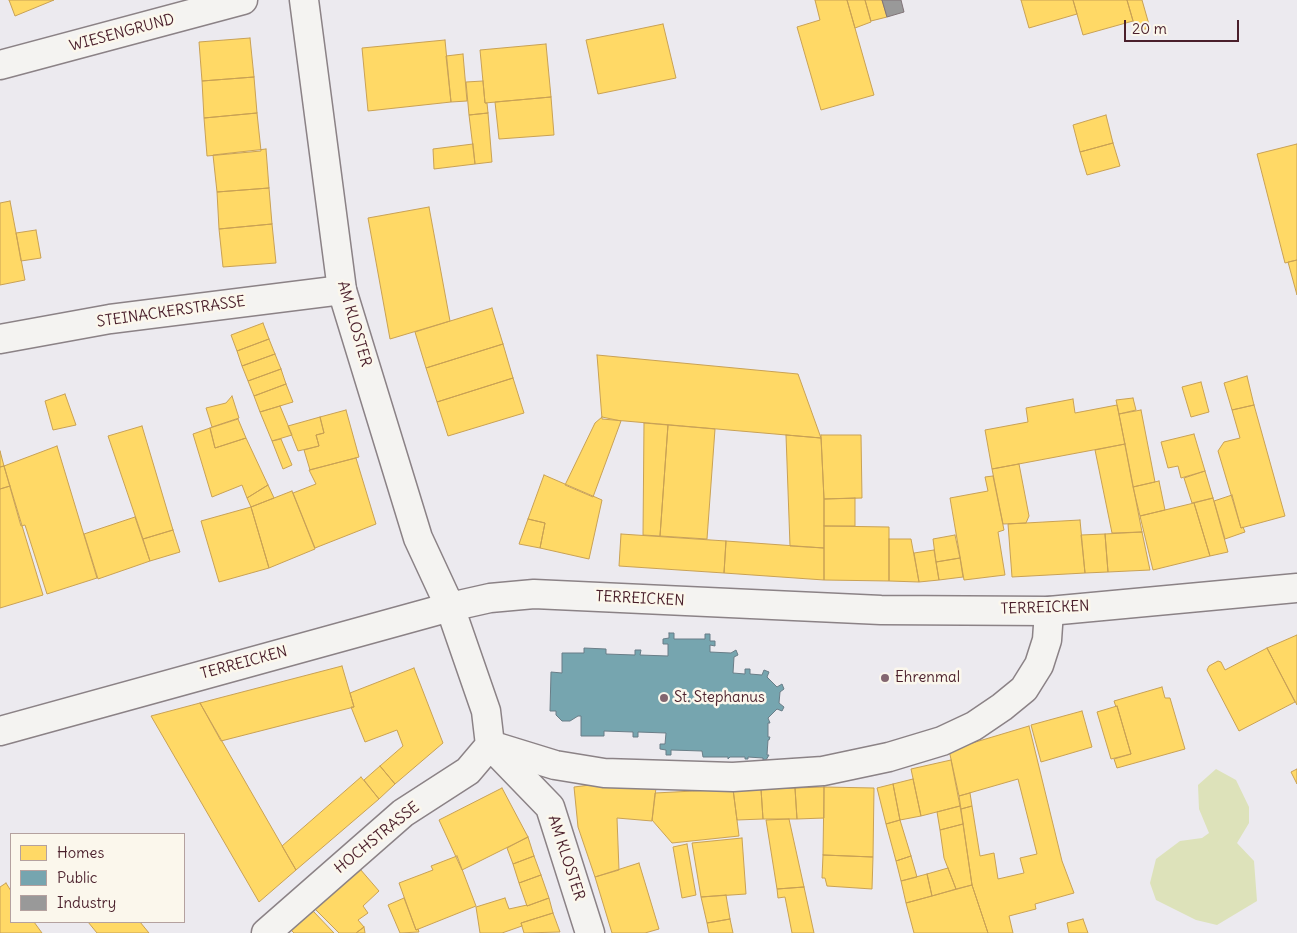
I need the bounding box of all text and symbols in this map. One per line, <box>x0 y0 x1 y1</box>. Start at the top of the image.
street label: WIESENGRUND <box>67 10 177 56</box>
scale bar <box>1127 10 1242 42</box>
text: 20 m <box>1132 19 1167 38</box>
street label: AM KLOSTER <box>333 279 375 369</box>
street label: STEINACKERSTRASSE <box>96 293 246 331</box>
street label: TERREICKEN <box>595 588 685 610</box>
street label: TERREICKEN <box>1000 597 1090 619</box>
street label: TERREICKEN <box>199 643 289 683</box>
place label: Ehrenmal <box>895 669 960 687</box>
marker: Ehrenmal <box>879 672 891 684</box>
place label: St. Stephanus <box>674 689 765 707</box>
marker: St. Stephanus <box>658 692 670 704</box>
street label: HOCHSTRASSE <box>331 798 423 878</box>
street label: AM KLOSTER <box>544 813 588 903</box>
legend <box>10 833 185 923</box>
text: Homes <box>57 843 104 862</box>
text: Public <box>57 868 97 887</box>
text: Industry <box>57 893 116 912</box>

